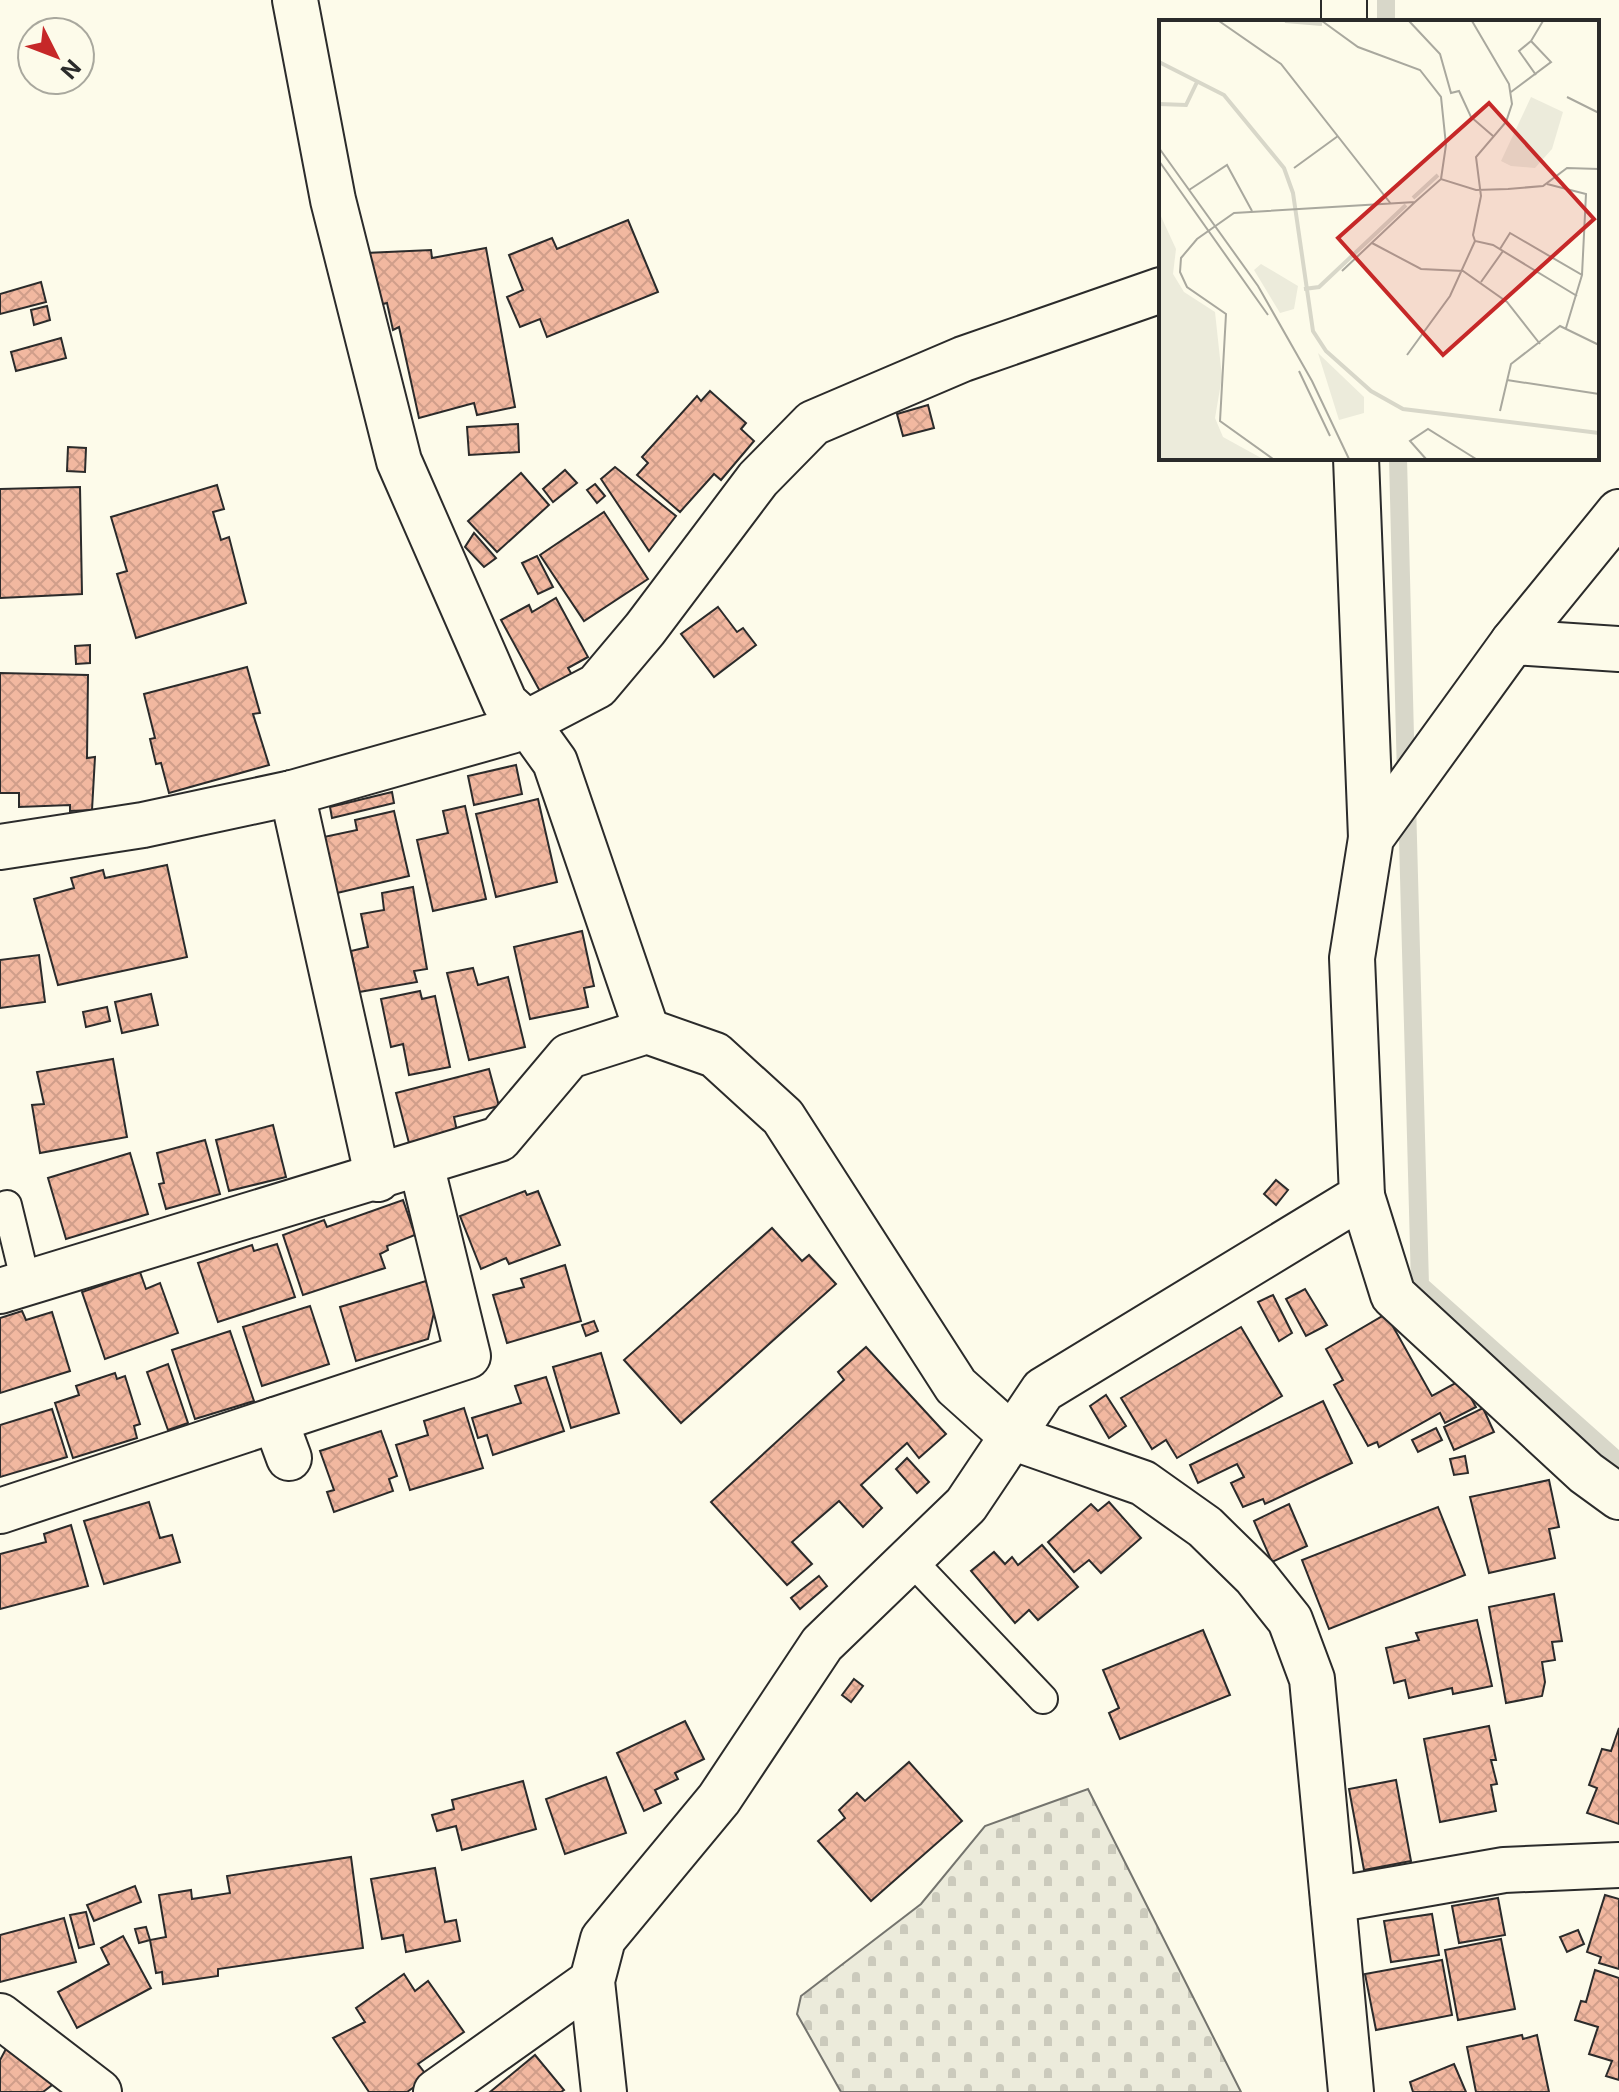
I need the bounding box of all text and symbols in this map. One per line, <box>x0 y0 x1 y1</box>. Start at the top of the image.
north arrow <box>16 16 96 96</box>
inset map <box>1159 20 1599 460</box>
text: N <box>56 54 86 84</box>

